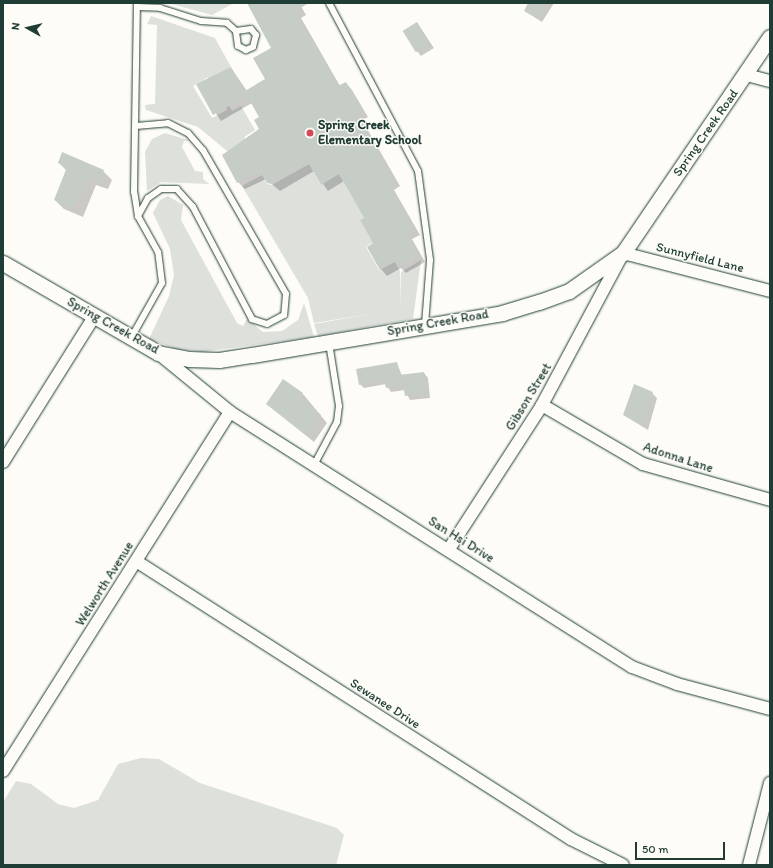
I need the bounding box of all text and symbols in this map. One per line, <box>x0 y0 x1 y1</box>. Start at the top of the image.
north arrow <box>8 8 48 48</box>
text: N <box>9 22 23 31</box>
street label: Spring Creek Road <box>670 86 742 180</box>
place label: Spring Creek Elementary School <box>318 118 422 149</box>
marker: Spring Creek Elementary School <box>305 128 315 138</box>
street label: Sunnyfield Lane <box>655 240 745 276</box>
street label: Spring Creek Road <box>64 294 162 358</box>
street label: Spring Creek Road <box>386 306 490 340</box>
street label: Gibson Street <box>503 360 555 434</box>
street label: Adonna Lane <box>641 439 715 477</box>
street label: San Hsi Drive <box>425 514 497 566</box>
street label: Welworth Avenue <box>73 539 137 629</box>
street label: Sewanee Drive <box>347 676 423 732</box>
scale bar <box>637 834 727 860</box>
text: 50 m <box>642 842 668 856</box>

